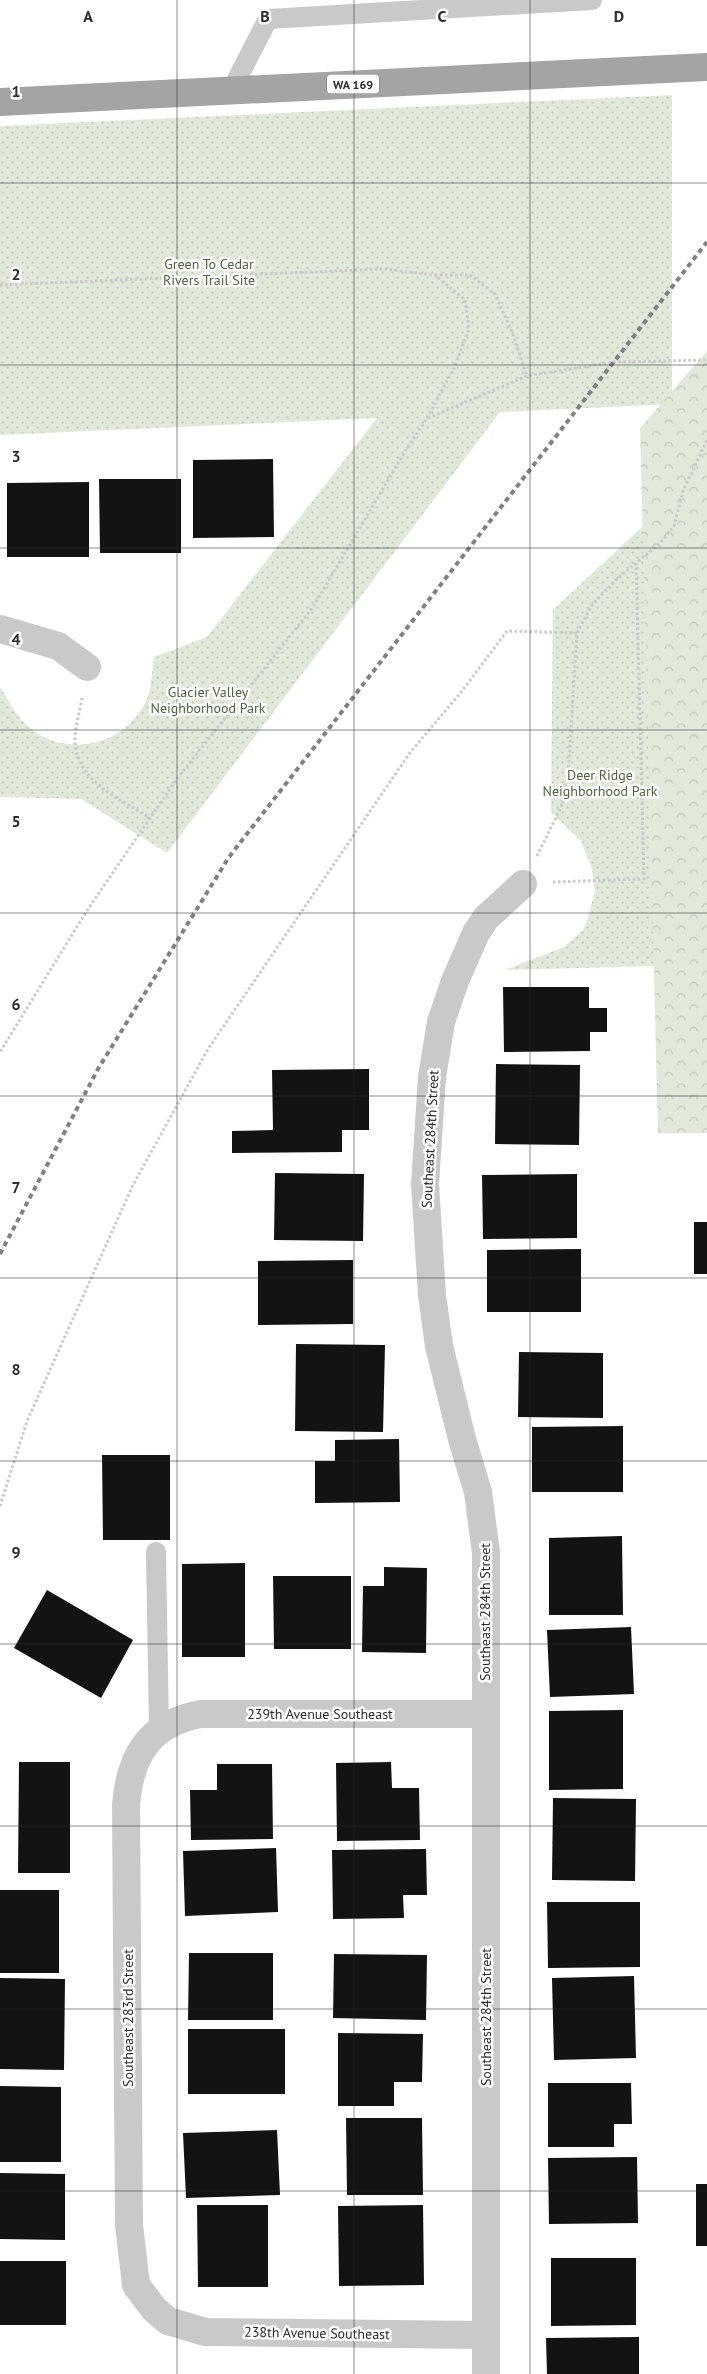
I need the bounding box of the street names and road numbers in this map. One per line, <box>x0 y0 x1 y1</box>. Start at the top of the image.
road number: WA 169 <box>327 74 379 94</box>
street label: Southeast 284th Street <box>417 1069 443 1208</box>
street label: Southeast 284th Street <box>476 1543 494 1681</box>
street label: 239th Avenue Southeast <box>247 1705 393 1723</box>
street label: Southeast 284th Street <box>477 1948 495 2086</box>
street label: Southeast 283rd Street <box>119 1949 137 2087</box>
street label: 238th Avenue Southeast <box>244 2323 390 2343</box>

